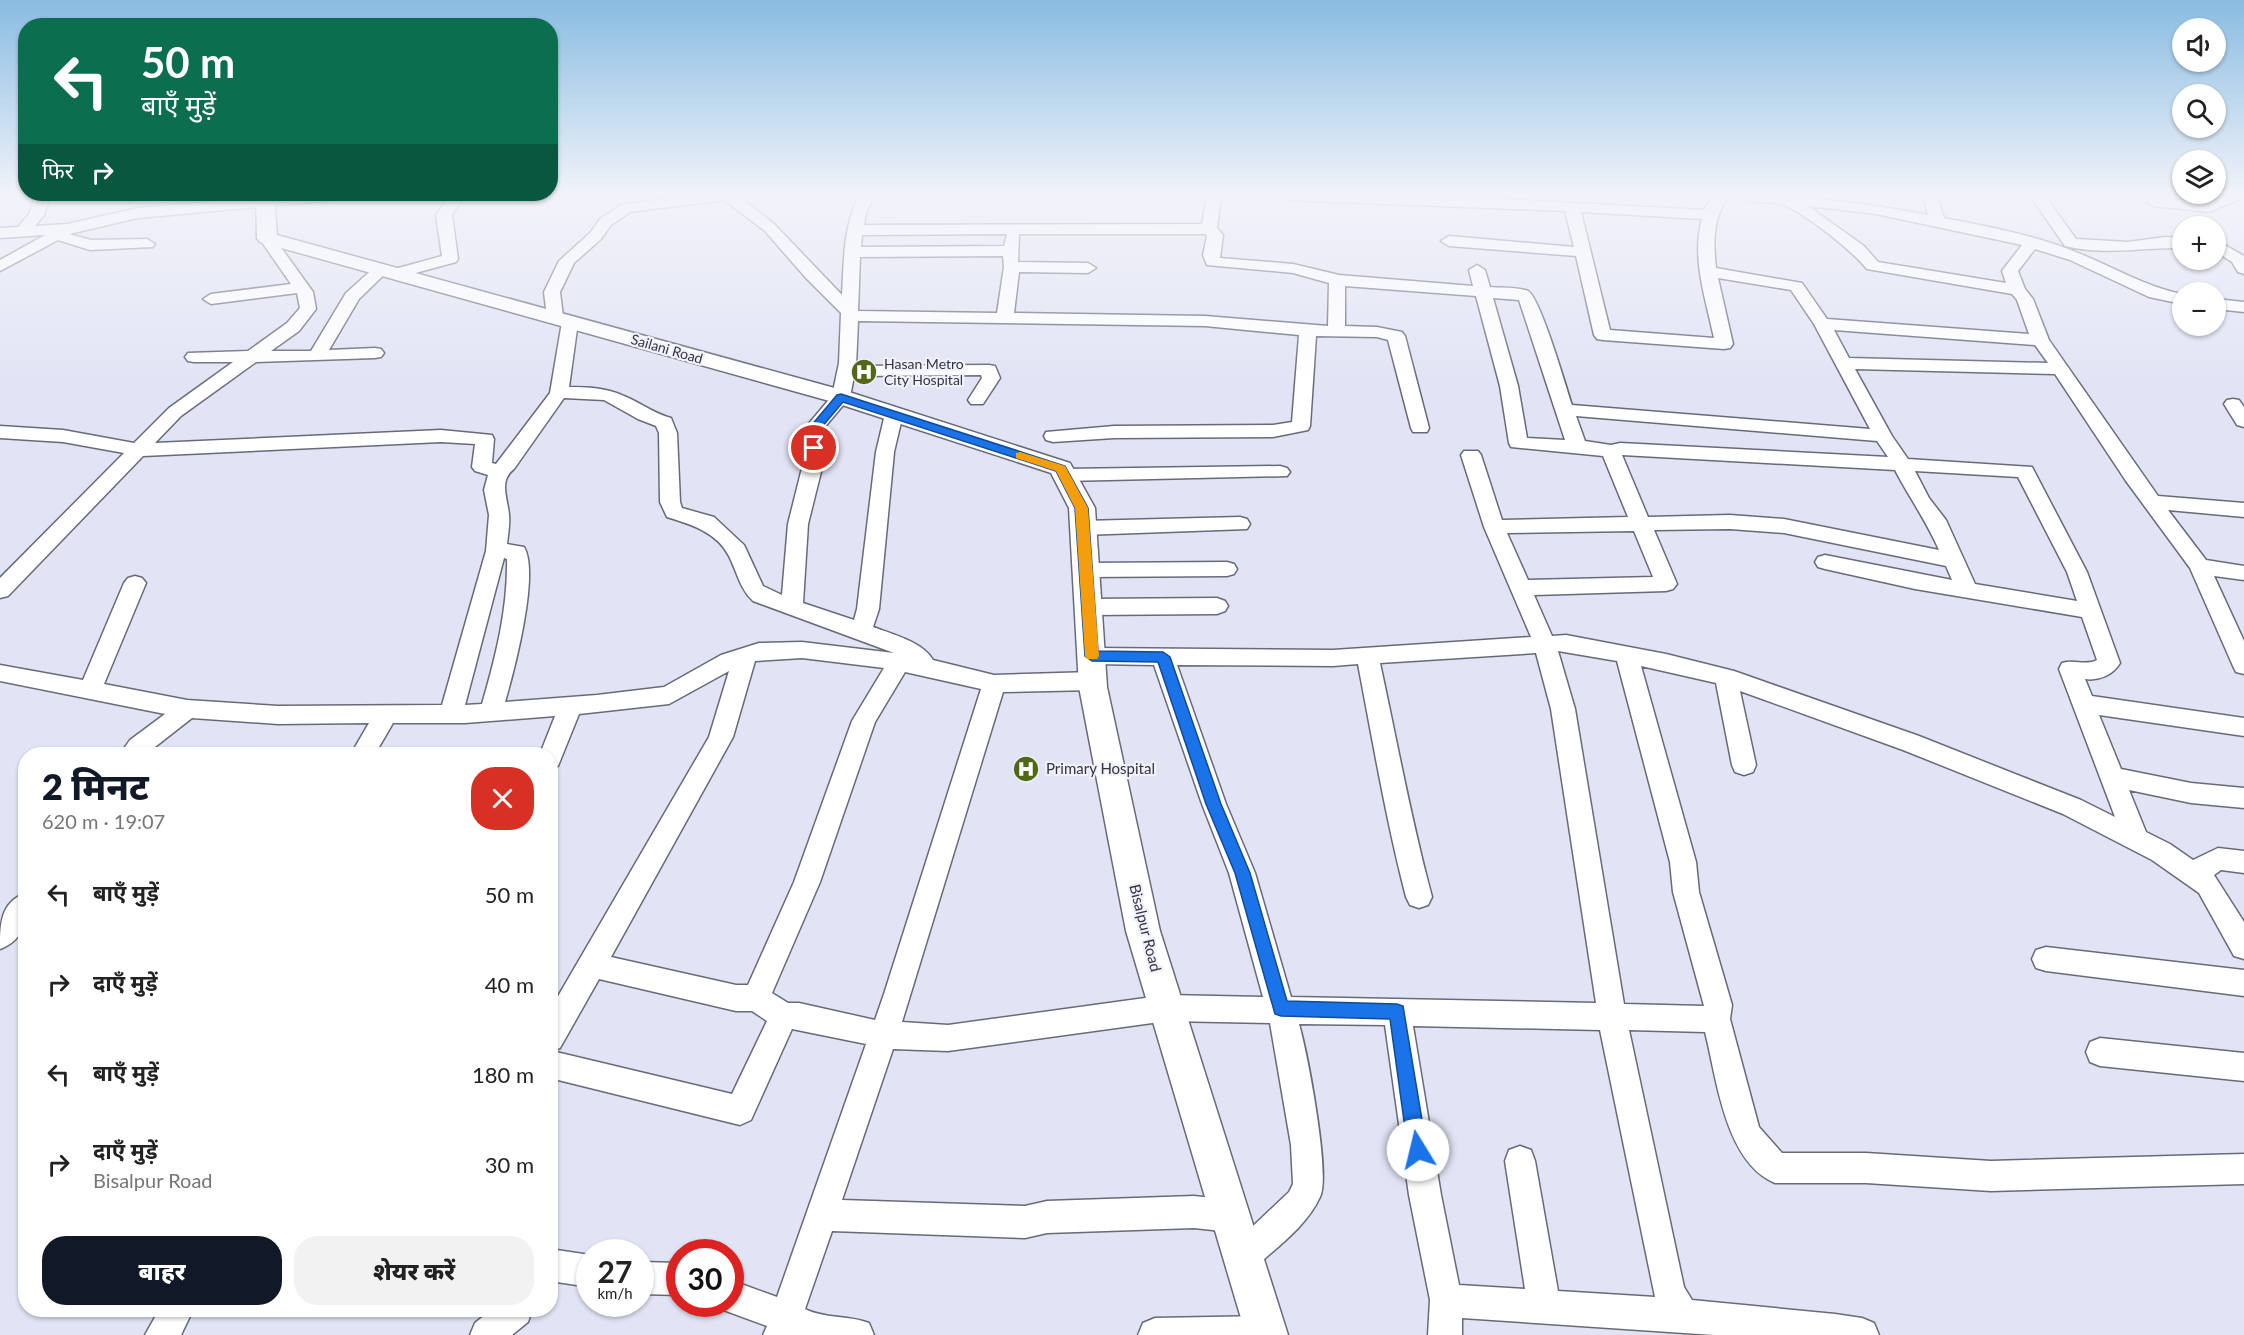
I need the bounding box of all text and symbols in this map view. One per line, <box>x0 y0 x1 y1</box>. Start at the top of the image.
map controls <box>2172 18 2226 336</box>
button: sound <box>2172 18 2226 72</box>
text: 50 m <box>141 37 235 87</box>
icon: left <box>42 42 120 120</box>
button: search <box>2172 84 2226 138</box>
text: बाएँ मुड़ें <box>141 88 216 121</box>
button: layers <box>2172 150 2226 204</box>
icon: right <box>86 156 119 189</box>
text: फिर <box>42 157 74 184</box>
button: + <box>2172 216 2226 270</box>
button: − <box>2172 282 2226 336</box>
street label: Sailani Road <box>629 330 705 367</box>
place label: Hasan Metro City Hospital <box>884 355 964 388</box>
hospital icon: Hasan Metro City Hospital <box>849 357 879 387</box>
pin <box>788 422 839 473</box>
icon: arrive <box>797 431 830 464</box>
hospital icon: Primary Hospital <box>1011 754 1041 784</box>
place label: Primary Hospital <box>1046 759 1155 777</box>
text: 2 मिनट <box>42 764 149 808</box>
button: close <box>471 767 534 830</box>
text: 620 m · 19:07 <box>42 809 165 833</box>
icon: left <box>42 878 75 911</box>
text: बाएँ मुड़ें <box>93 879 159 906</box>
text: 50 m <box>485 881 534 908</box>
street label: Bisalpur Road <box>1126 882 1166 973</box>
icon: right <box>42 968 75 1001</box>
text: दाएँ मुड़ें <box>93 969 157 996</box>
text: 40 m <box>485 971 534 998</box>
icon: left <box>42 1058 75 1091</box>
text: बाएँ मुड़ें <box>93 1059 159 1086</box>
text: 180 m <box>472 1061 534 1088</box>
position arrow <box>1386 1118 1450 1182</box>
text: दाएँ मुड़ें <box>93 1137 157 1164</box>
icon: right <box>42 1148 75 1181</box>
text: 30 m <box>485 1151 534 1178</box>
text: Bisalpur Road <box>93 1168 213 1192</box>
button: बाहर <box>42 1236 282 1305</box>
button: शेयर करें <box>294 1236 534 1305</box>
speed limit sign: 30 <box>666 1239 744 1317</box>
text: 27 <box>598 1253 632 1289</box>
text: km/h <box>597 1284 633 1302</box>

